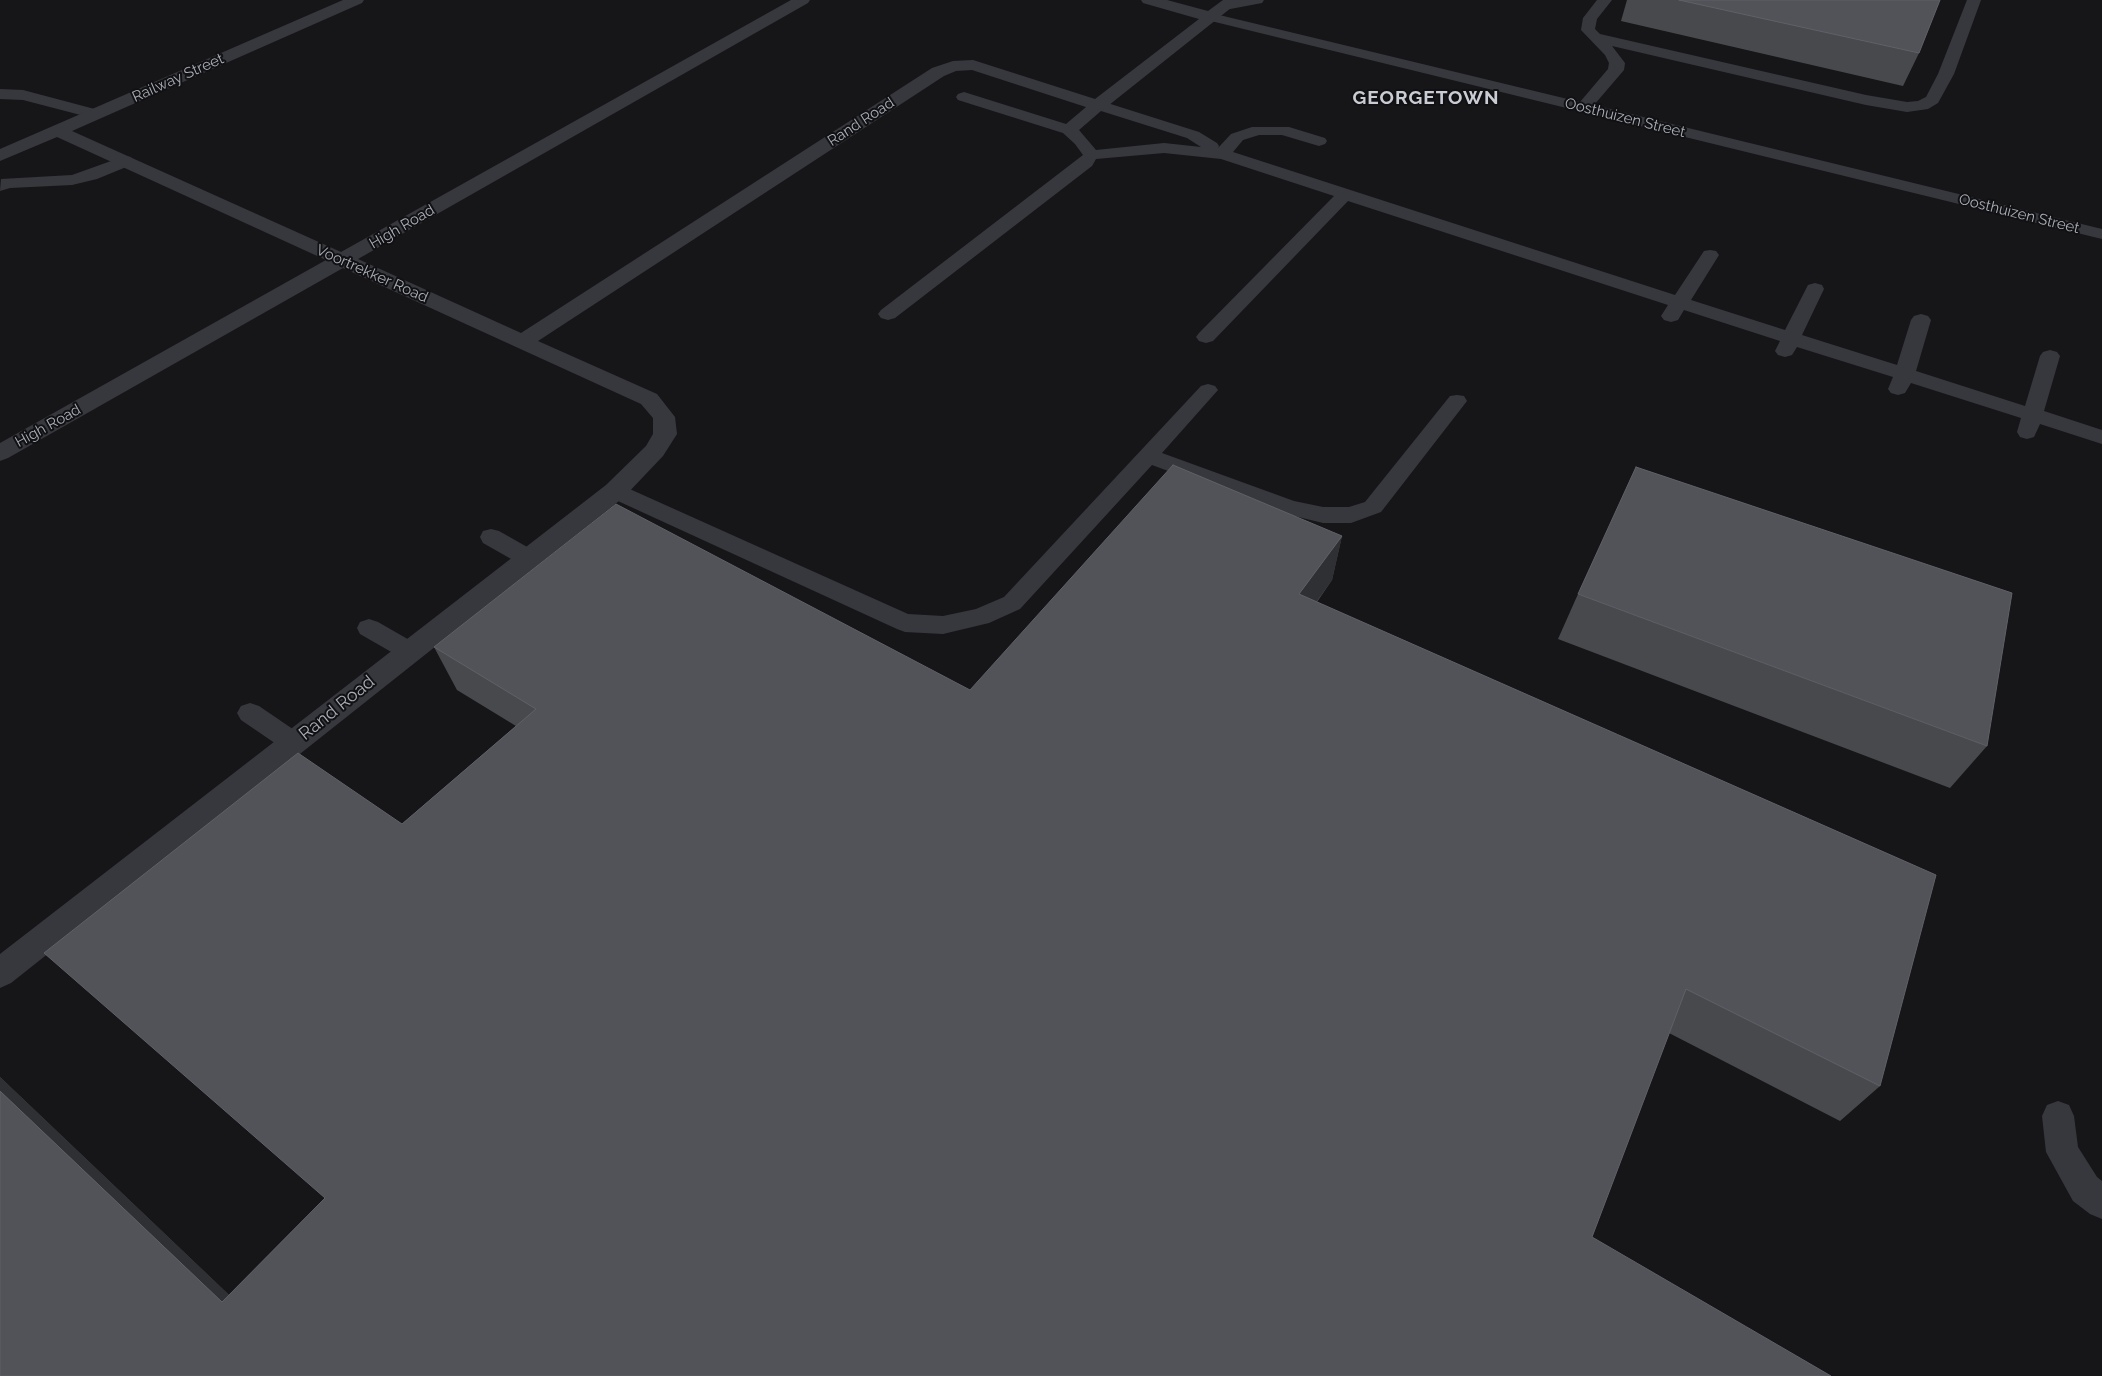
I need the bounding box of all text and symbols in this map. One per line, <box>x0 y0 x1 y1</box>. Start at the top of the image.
street label: Railway Street <box>129 50 227 106</box>
district label: GEORGETOWN <box>1351 87 1501 109</box>
street label: Rand Road <box>824 94 898 150</box>
street label: Oosthuizen Street <box>1563 94 1687 142</box>
street label: Oosthuizen Street <box>1957 190 2081 238</box>
street label: High Road <box>366 201 438 253</box>
street label: Voortrekker Road <box>313 241 431 307</box>
street label: High Road <box>12 401 84 451</box>
street label: Rand Road <box>295 671 379 745</box>

